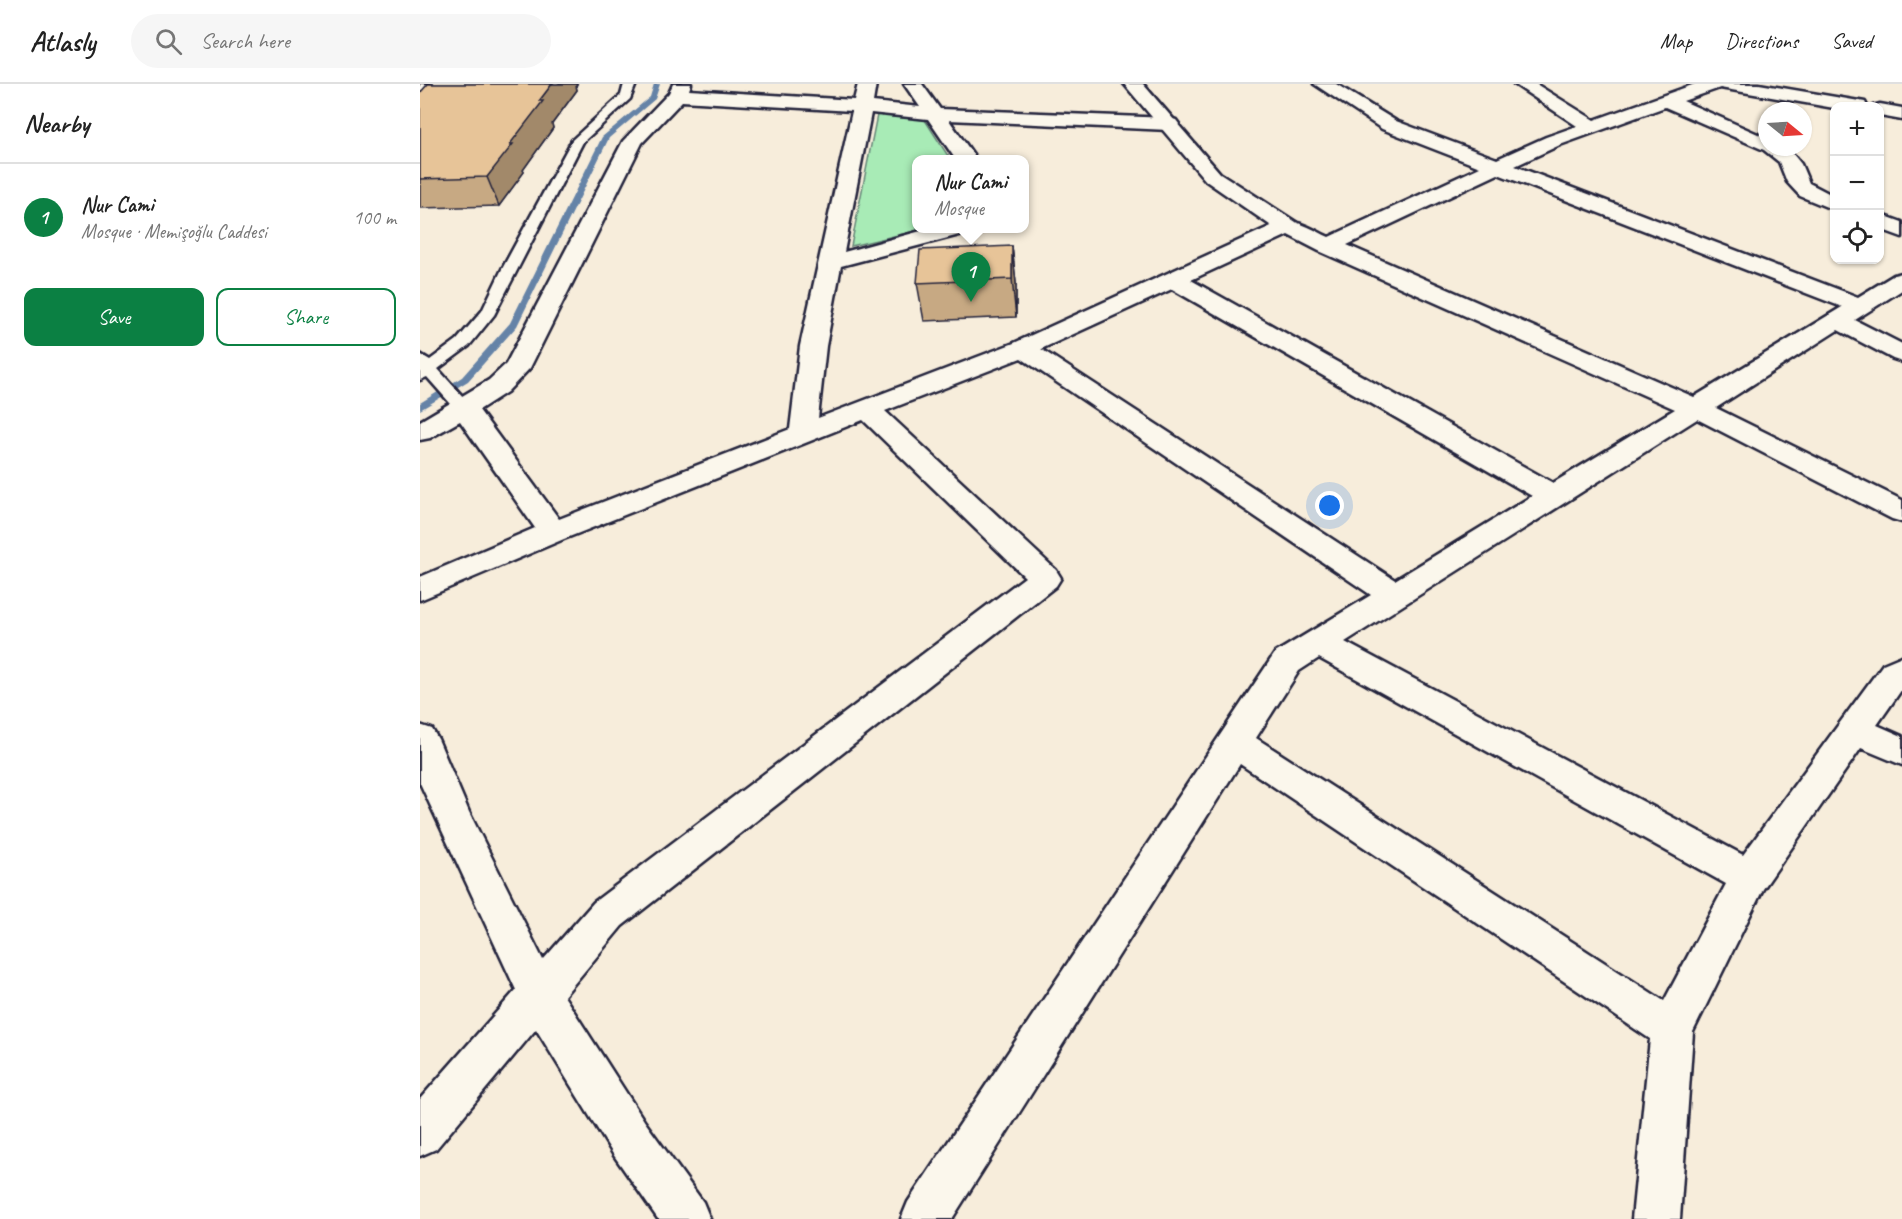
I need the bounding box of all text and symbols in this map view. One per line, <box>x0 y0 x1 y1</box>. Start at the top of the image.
search box <box>131 14 551 68</box>
text: Atlasly <box>30 24 95 59</box>
icon: search <box>152 25 185 58</box>
text: Search here <box>200 27 290 55</box>
text: Map <box>1660 28 1692 54</box>
text: Directions <box>1725 28 1798 54</box>
text: Saved <box>1831 28 1872 54</box>
north arrow <box>1758 102 1812 156</box>
map controls <box>1830 102 1884 264</box>
button: + <box>1830 102 1884 156</box>
text: Nearby <box>24 107 89 140</box>
popup <box>912 155 1029 233</box>
button: − <box>1830 156 1884 210</box>
text: Nur Cami <box>934 168 1007 196</box>
text: Nur Cami <box>81 191 154 219</box>
text: Mosque <box>934 196 984 221</box>
text: 1 <box>39 205 48 230</box>
text: 100 m <box>353 205 396 230</box>
button: locate <box>1830 210 1884 264</box>
text: Mosque · Memişoğlu Caddesi <box>81 219 267 244</box>
pin: 1 <box>952 252 990 302</box>
button: Save <box>24 288 204 346</box>
button: Share <box>216 288 396 346</box>
your location <box>1315 491 1344 520</box>

